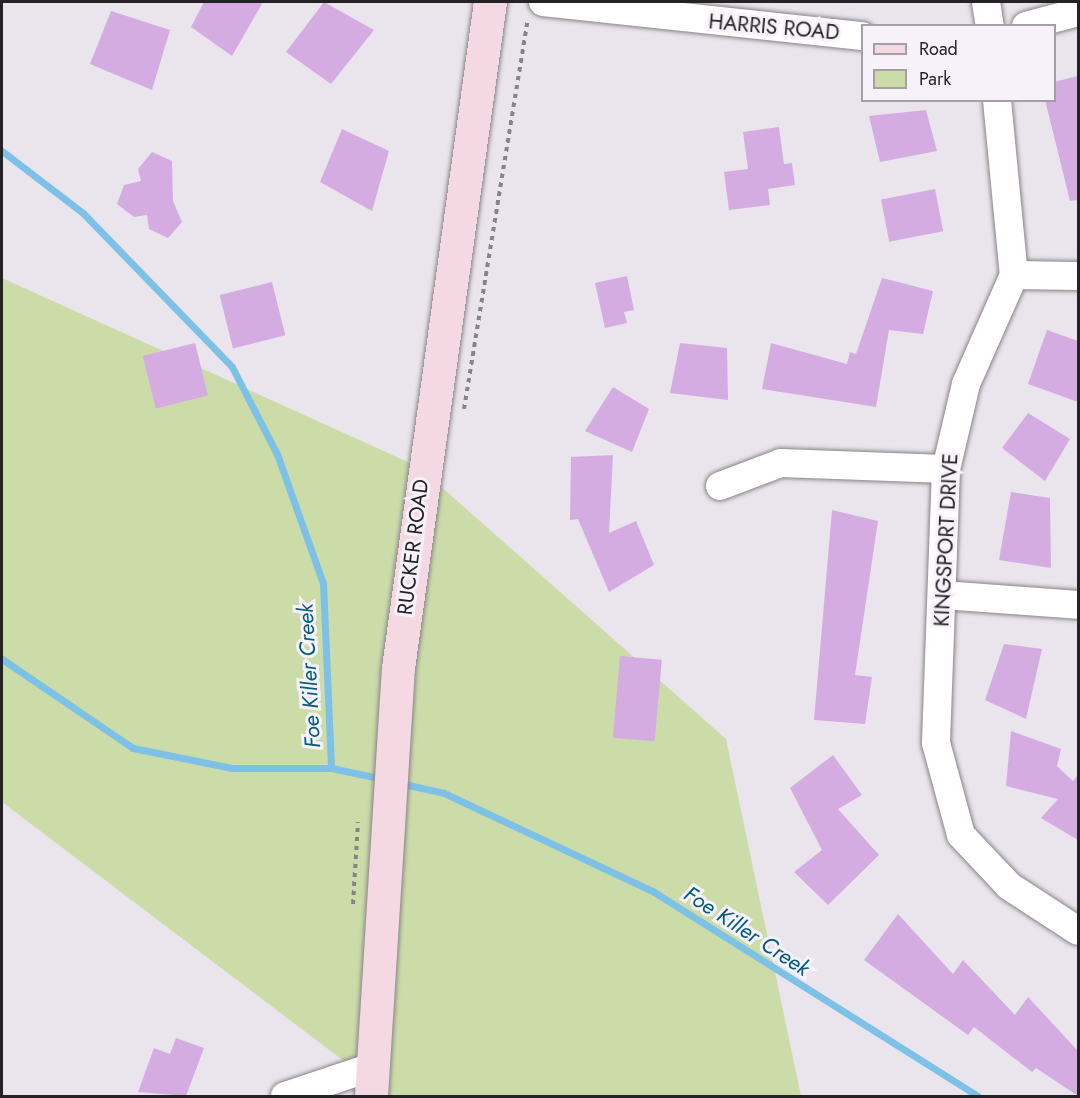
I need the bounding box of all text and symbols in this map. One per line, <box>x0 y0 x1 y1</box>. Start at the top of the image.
street label: HARRIS ROAD <box>708 9 840 45</box>
legend <box>861 24 1056 102</box>
text: Road <box>919 36 958 62</box>
text: Park <box>919 66 951 92</box>
street label: KINGSPORT DRIVE <box>929 453 963 627</box>
street label: RUCKER ROAD <box>392 478 434 616</box>
water label: Foe Killer Creek <box>292 603 326 749</box>
water label: Foe Killer Creek <box>679 881 815 981</box>

